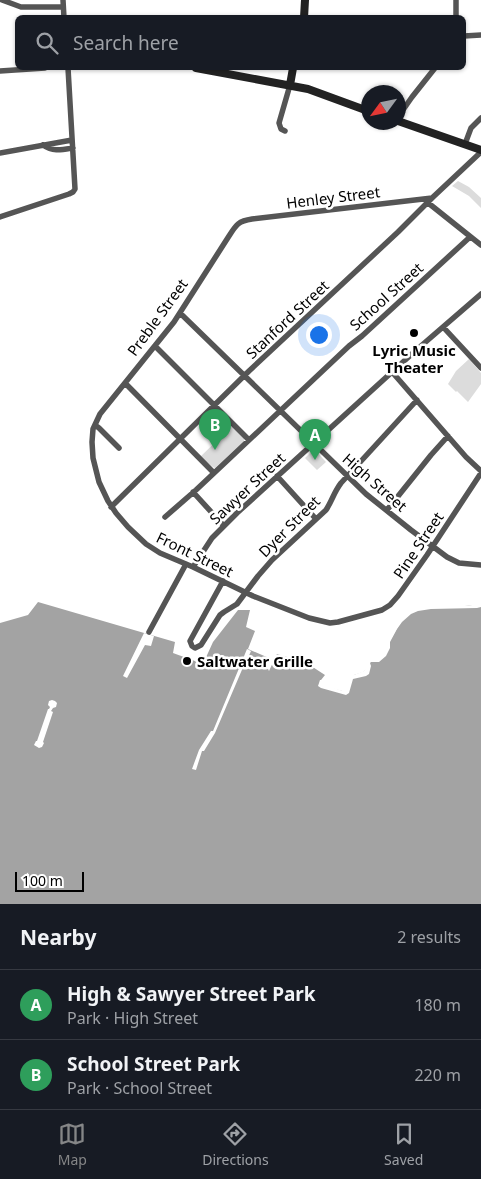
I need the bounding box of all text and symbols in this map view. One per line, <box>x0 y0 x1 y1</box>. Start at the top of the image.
search box <box>15 15 466 70</box>
icon: search <box>33 29 61 57</box>
text: Search here <box>73 30 179 56</box>
north arrow <box>361 85 406 130</box>
street label: Henley Street <box>285 181 382 213</box>
street label: School Street <box>345 257 427 334</box>
street label: Preble Street <box>122 274 192 360</box>
street label: Stanford Street <box>241 275 333 363</box>
your location <box>306 322 332 348</box>
marker: Lyric Music Theater <box>408 327 420 339</box>
place label: Lyric Music Theater <box>372 340 456 377</box>
pin: B <box>199 409 231 450</box>
pin: A <box>299 419 331 460</box>
street label: Sawyer Street <box>205 447 290 528</box>
street label: High Street <box>339 448 412 516</box>
street label: Dyer Street <box>254 491 324 561</box>
street label: Pine Street <box>388 507 448 582</box>
street label: Front Street <box>153 527 237 581</box>
place label: Saltwater Grille <box>197 651 313 671</box>
marker: Saltwater Grille <box>181 655 193 667</box>
scale bar <box>15 869 84 892</box>
text: 100 m <box>22 871 63 890</box>
text: Nearby <box>20 923 96 951</box>
text: 2 results <box>397 926 461 948</box>
text: High & Sawyer Street Park <box>67 981 316 1007</box>
text: A <box>30 994 42 1016</box>
text: 180 m <box>414 994 461 1016</box>
text: Park · High Street <box>67 1007 198 1029</box>
text: School Street Park <box>67 1051 240 1077</box>
text: B <box>31 1064 41 1086</box>
text: 220 m <box>414 1064 461 1086</box>
text: Park · School Street <box>67 1077 212 1099</box>
tab: Map <box>58 1120 87 1169</box>
tab: Directions <box>202 1120 269 1169</box>
tab: Saved <box>384 1120 423 1169</box>

